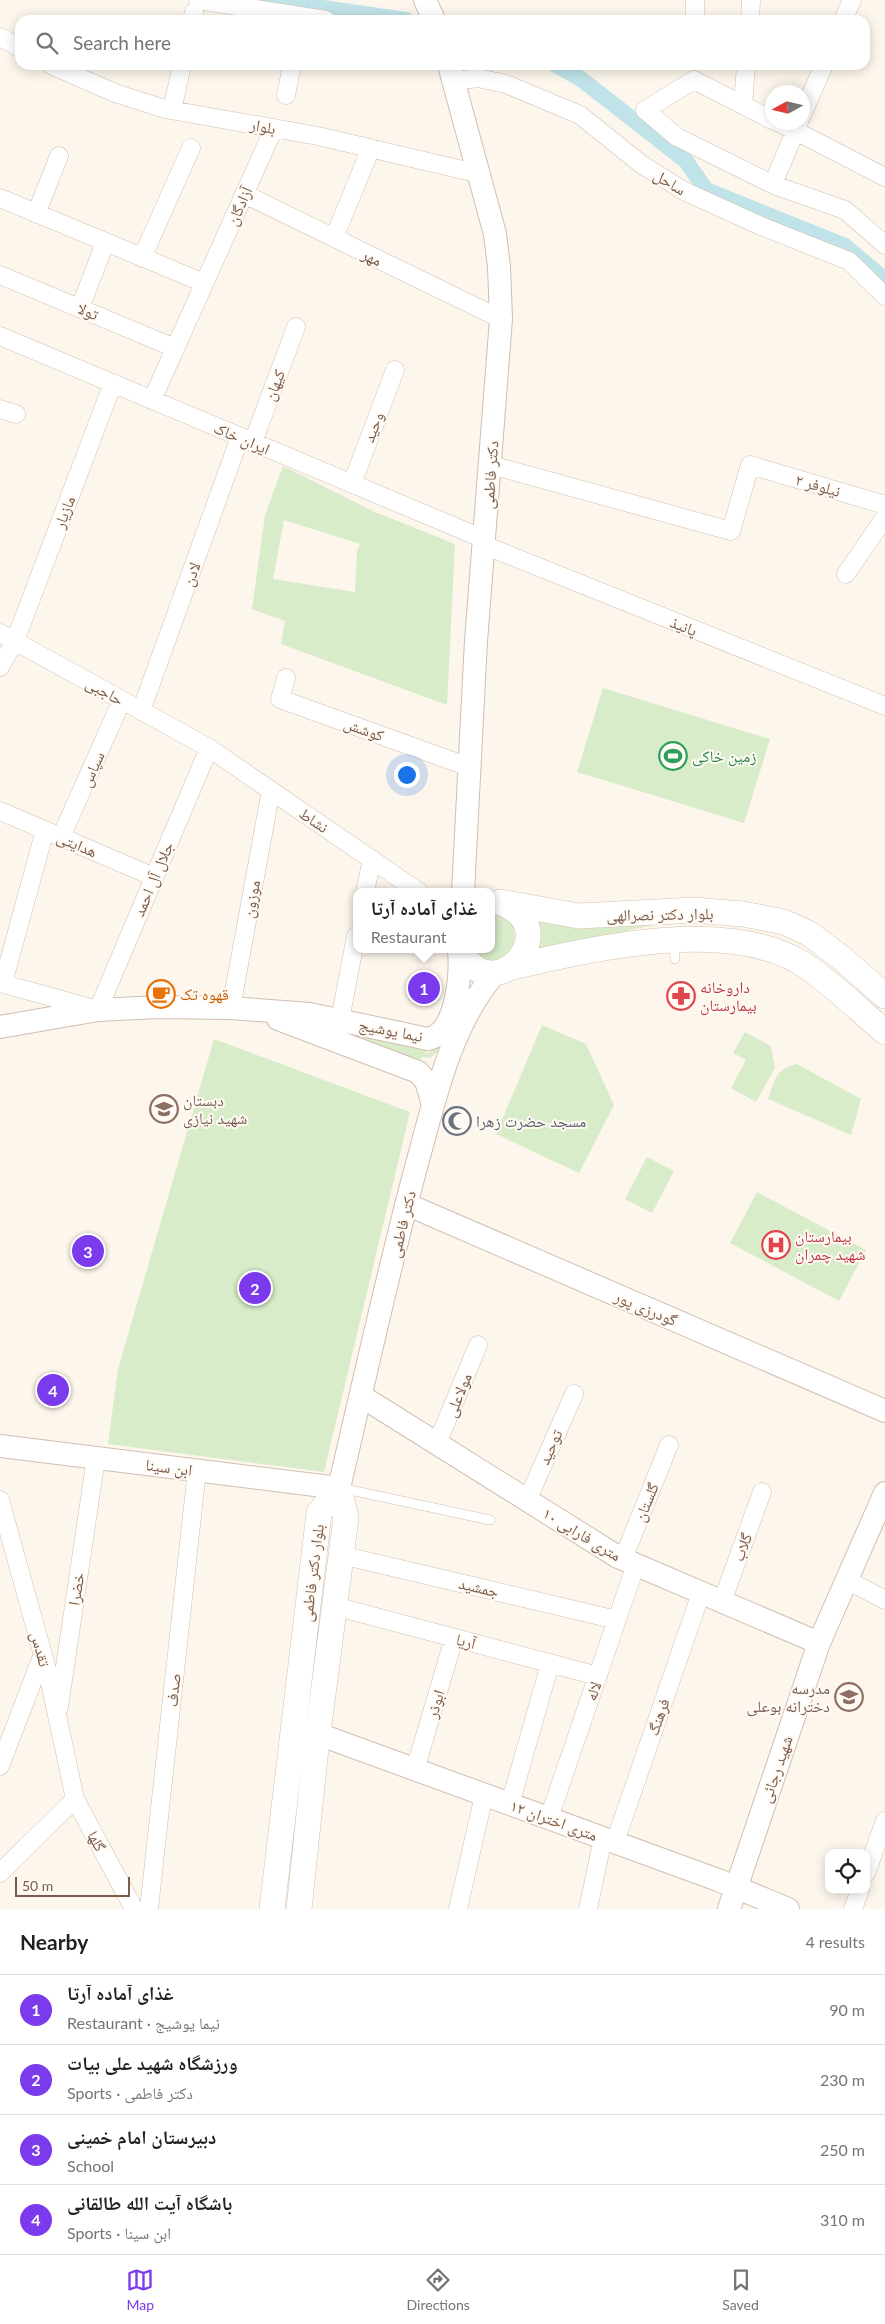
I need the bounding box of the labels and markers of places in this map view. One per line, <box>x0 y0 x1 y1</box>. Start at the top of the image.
sports icon: زمین خاکی <box>658 741 688 771</box>
place label: زمین خاکی <box>692 746 757 767</box>
pin: 1 <box>408 969 440 1007</box>
place label: داروخانه بیمارستان <box>700 977 757 1016</box>
cafe icon: قهوه تک <box>146 979 176 1009</box>
pharmacy icon: داروخانه بیمارستان <box>666 981 696 1011</box>
place label: قهوه تک <box>180 984 229 1004</box>
place label: دبستان شهید نیازی <box>183 1090 247 1129</box>
school or university icon: دبستان شهید نیازی <box>149 1094 179 1124</box>
mosque icon: مسجد حضرت زهرا <box>442 1106 472 1136</box>
place label: مسجد حضرت زهرا <box>476 1111 586 1131</box>
place label: بیمارستان شهید چمران <box>795 1226 866 1265</box>
hospital icon: بیمارستان شهید چمران <box>761 1230 791 1260</box>
pin: 3 <box>72 1232 104 1270</box>
pin: 2 <box>239 1269 271 1307</box>
pin: 4 <box>37 1371 69 1409</box>
place label: مدرسه دخترانه بوعلی <box>747 1678 830 1717</box>
school or university icon: مدرسه دخترانه بوعلی <box>834 1682 864 1712</box>

